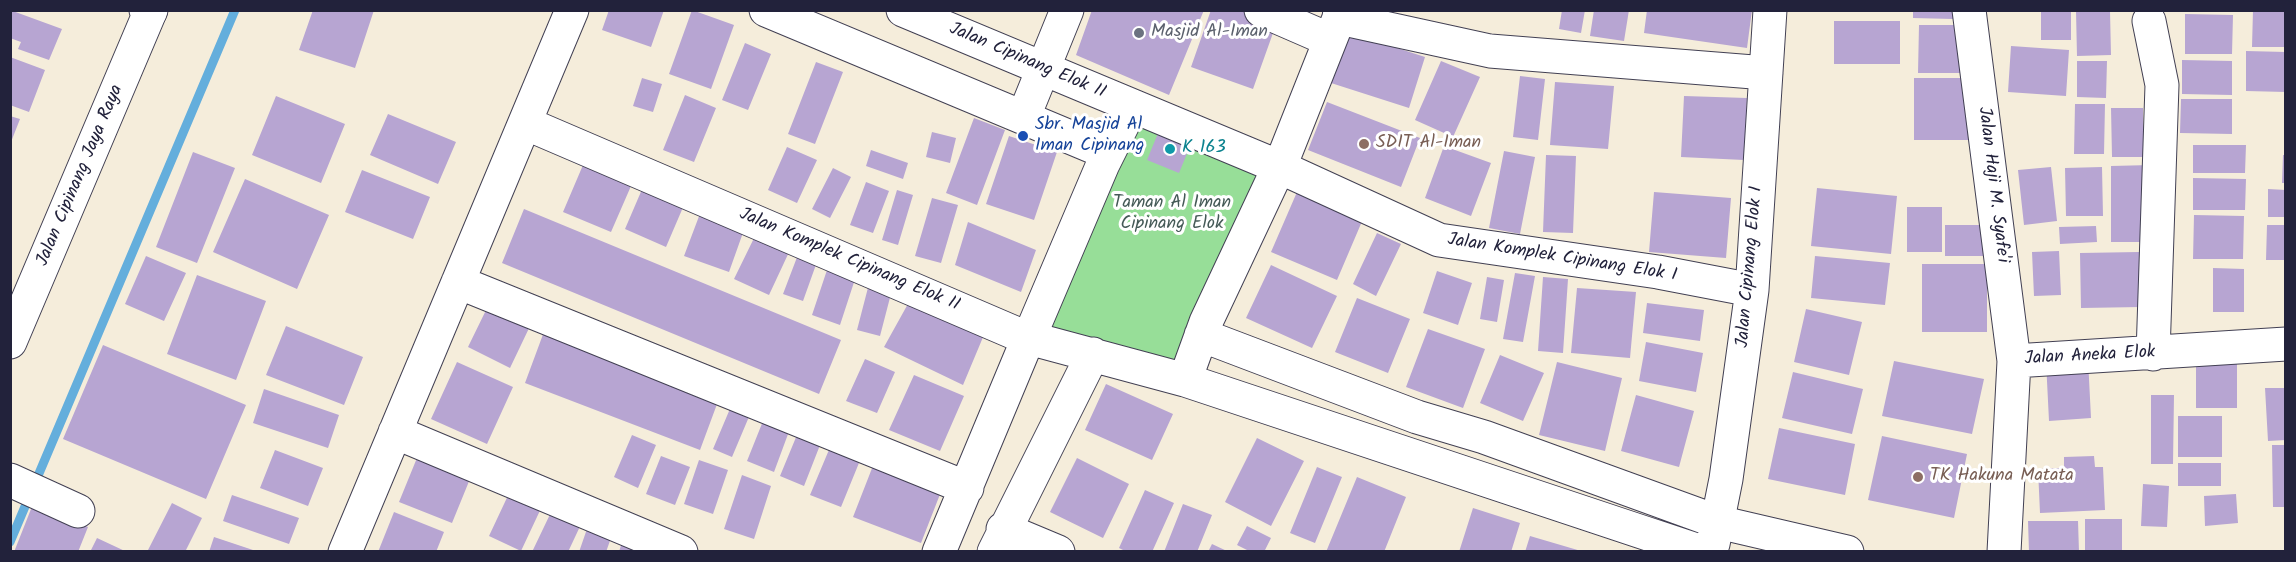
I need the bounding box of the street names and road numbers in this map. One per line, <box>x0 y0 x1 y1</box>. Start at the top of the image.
street label: Jalan Cipinang Elok II <box>946 19 1108 105</box>
street label: Jalan Cipinang Jaya Raya <box>33 82 129 270</box>
street label: Jalan Haji M. Syafe'i <box>1972 106 2012 264</box>
street label: Jalan Cipinang Elok I <box>1733 185 1769 349</box>
street label: Jalan Komplek Cipinang Elok II <box>735 205 963 317</box>
street label: Jalan Komplek Cipinang Elok I <box>1446 230 1678 288</box>
street label: Jalan Aneka Elok <box>2024 343 2156 371</box>

